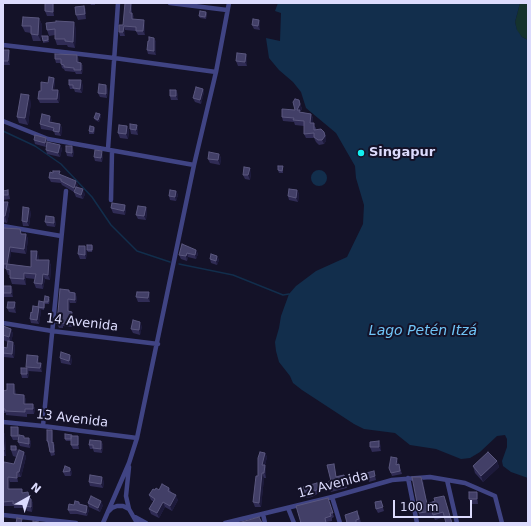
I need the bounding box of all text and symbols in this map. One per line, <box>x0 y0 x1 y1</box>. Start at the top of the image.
place label: Singapur <box>369 145 435 161</box>
marker: Singapur <box>356 148 366 158</box>
street label: 14 Avenida <box>45 311 119 335</box>
water label: Lago Petén Itzá <box>369 323 477 339</box>
street label: 13 Avenida <box>35 407 109 431</box>
street label: 12 Avenida <box>296 468 370 502</box>
north arrow <box>8 478 48 518</box>
text: N <box>28 480 44 496</box>
scale bar <box>395 492 474 518</box>
text: 100 m <box>400 500 438 514</box>

